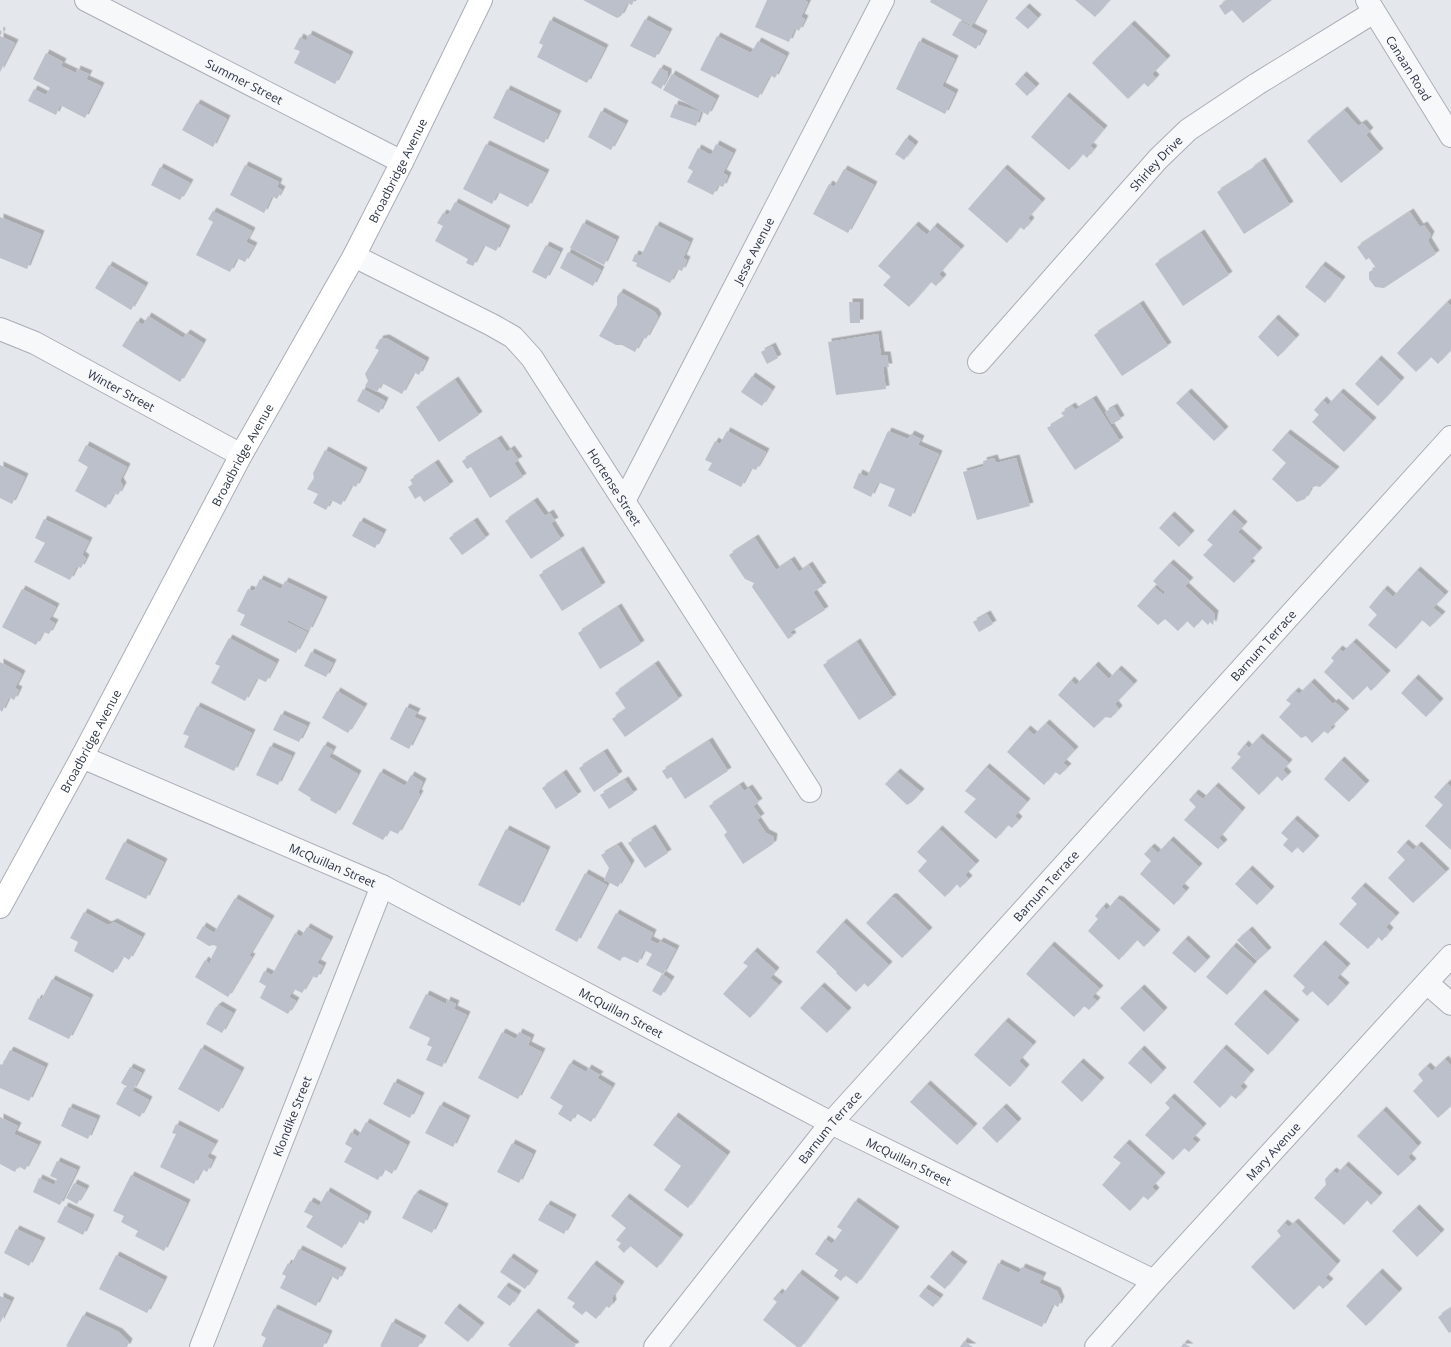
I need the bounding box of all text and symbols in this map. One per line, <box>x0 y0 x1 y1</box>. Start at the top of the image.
street label: Canaan Road <box>1382 32 1436 104</box>
street label: Summer Street <box>203 54 286 108</box>
street label: Broadbridge Avenue <box>364 115 431 226</box>
street label: Shirley Drive <box>1125 132 1186 194</box>
street label: Jesse Avenue <box>729 214 778 288</box>
street label: Winter Street <box>85 365 158 415</box>
street label: Broadbridge Avenue <box>207 400 277 509</box>
street label: Hortense Street <box>584 445 646 529</box>
street label: Barnum Terrace <box>1226 606 1300 684</box>
street label: Broadbridge Avenue <box>56 686 125 796</box>
street label: McQuillan Street <box>287 839 379 891</box>
street label: Barnum Terrace <box>1009 846 1083 925</box>
street label: McQuillan Street <box>576 983 666 1041</box>
street label: Klondike Street <box>268 1073 315 1159</box>
street label: Barnum Terrace <box>794 1086 865 1167</box>
street label: Mary Avenue <box>1242 1118 1304 1184</box>
street label: McQuillan Street <box>863 1133 954 1189</box>

